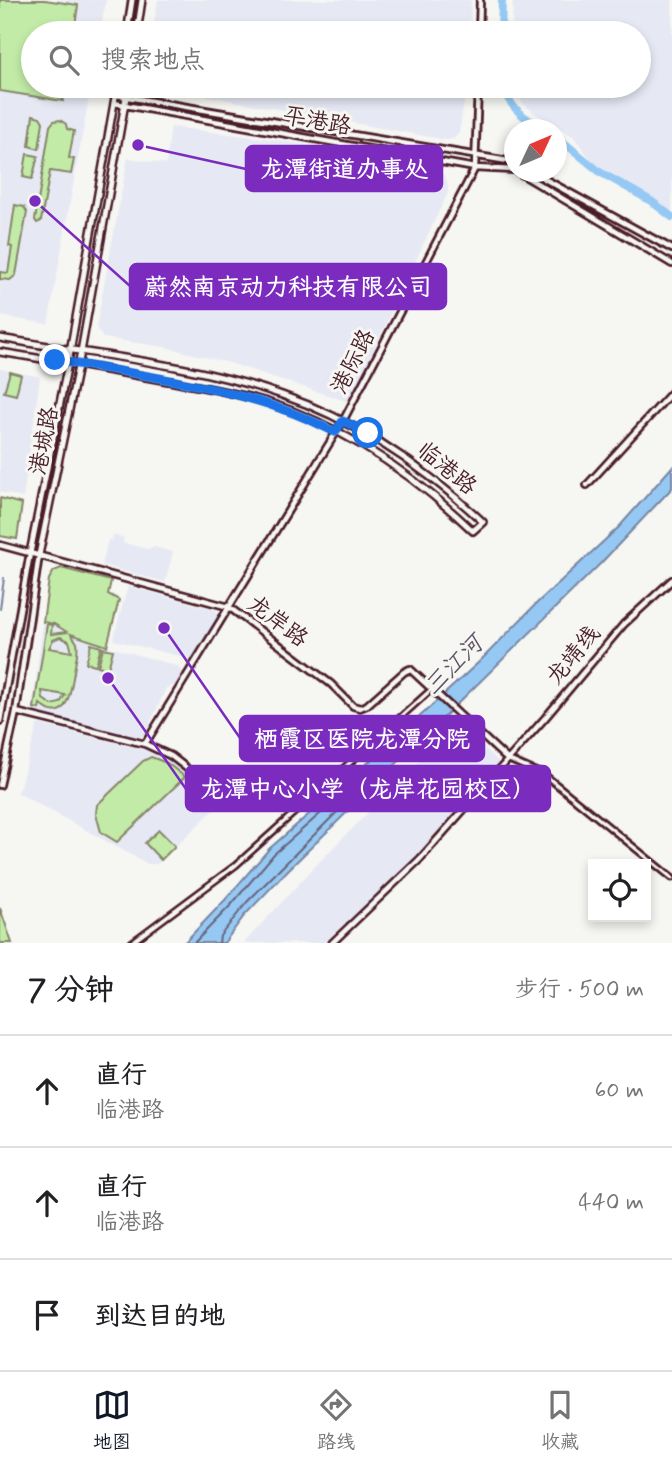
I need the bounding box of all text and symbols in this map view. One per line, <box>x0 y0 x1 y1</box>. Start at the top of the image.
search box <box>21 21 651 98</box>
icon: search <box>45 41 83 79</box>
text: 搜索地点 <box>101 44 205 78</box>
street label: 平港路 <box>280 101 354 143</box>
north arrow <box>504 119 567 182</box>
callout: 龙潭街道办事处 <box>246 146 442 191</box>
text: 龙潭街道办事处 <box>260 155 429 186</box>
callout: 蔚然南京动力科技有限公司 <box>130 264 446 309</box>
text: 蔚然南京动力科技有限公司 <box>144 273 432 304</box>
street label: 港际路 <box>325 324 383 400</box>
route end <box>39 344 70 375</box>
street label: 港城路 <box>24 404 66 478</box>
route start <box>352 417 383 448</box>
street label: 临港路 <box>410 436 482 502</box>
street label: 龙岸路 <box>240 589 314 655</box>
street label: 龙靖线 <box>540 620 608 692</box>
water label: 三江河 <box>418 627 493 702</box>
callout: 栖霞区医院龙潭分院 <box>240 716 484 761</box>
text: 栖霞区医院龙潭分院 <box>254 725 470 756</box>
callout: 龙潭中心小学（龙岸花园校区） <box>186 766 550 811</box>
text: 龙潭中心小学（龙岸花园校区） <box>200 775 536 806</box>
map controls <box>588 859 651 922</box>
button: locate <box>588 859 651 922</box>
text: 7 分钟 <box>28 971 114 1010</box>
text: 步行 · 500 m <box>515 975 644 1005</box>
text: 直行 <box>95 1059 147 1093</box>
icon: ahead <box>28 1072 66 1110</box>
text: 60 m <box>595 1076 644 1106</box>
text: 临港路 <box>95 1096 164 1126</box>
text: 直行 <box>95 1171 147 1205</box>
icon: ahead <box>28 1184 66 1222</box>
text: 440 m <box>578 1188 644 1218</box>
text: 临港路 <box>95 1208 164 1238</box>
icon: arrive <box>28 1296 66 1334</box>
text: 到达目的地 <box>95 1300 225 1334</box>
tab: 地图 <box>93 1386 131 1455</box>
tab: 路线 <box>317 1386 355 1455</box>
tab: 收藏 <box>541 1386 579 1455</box>

